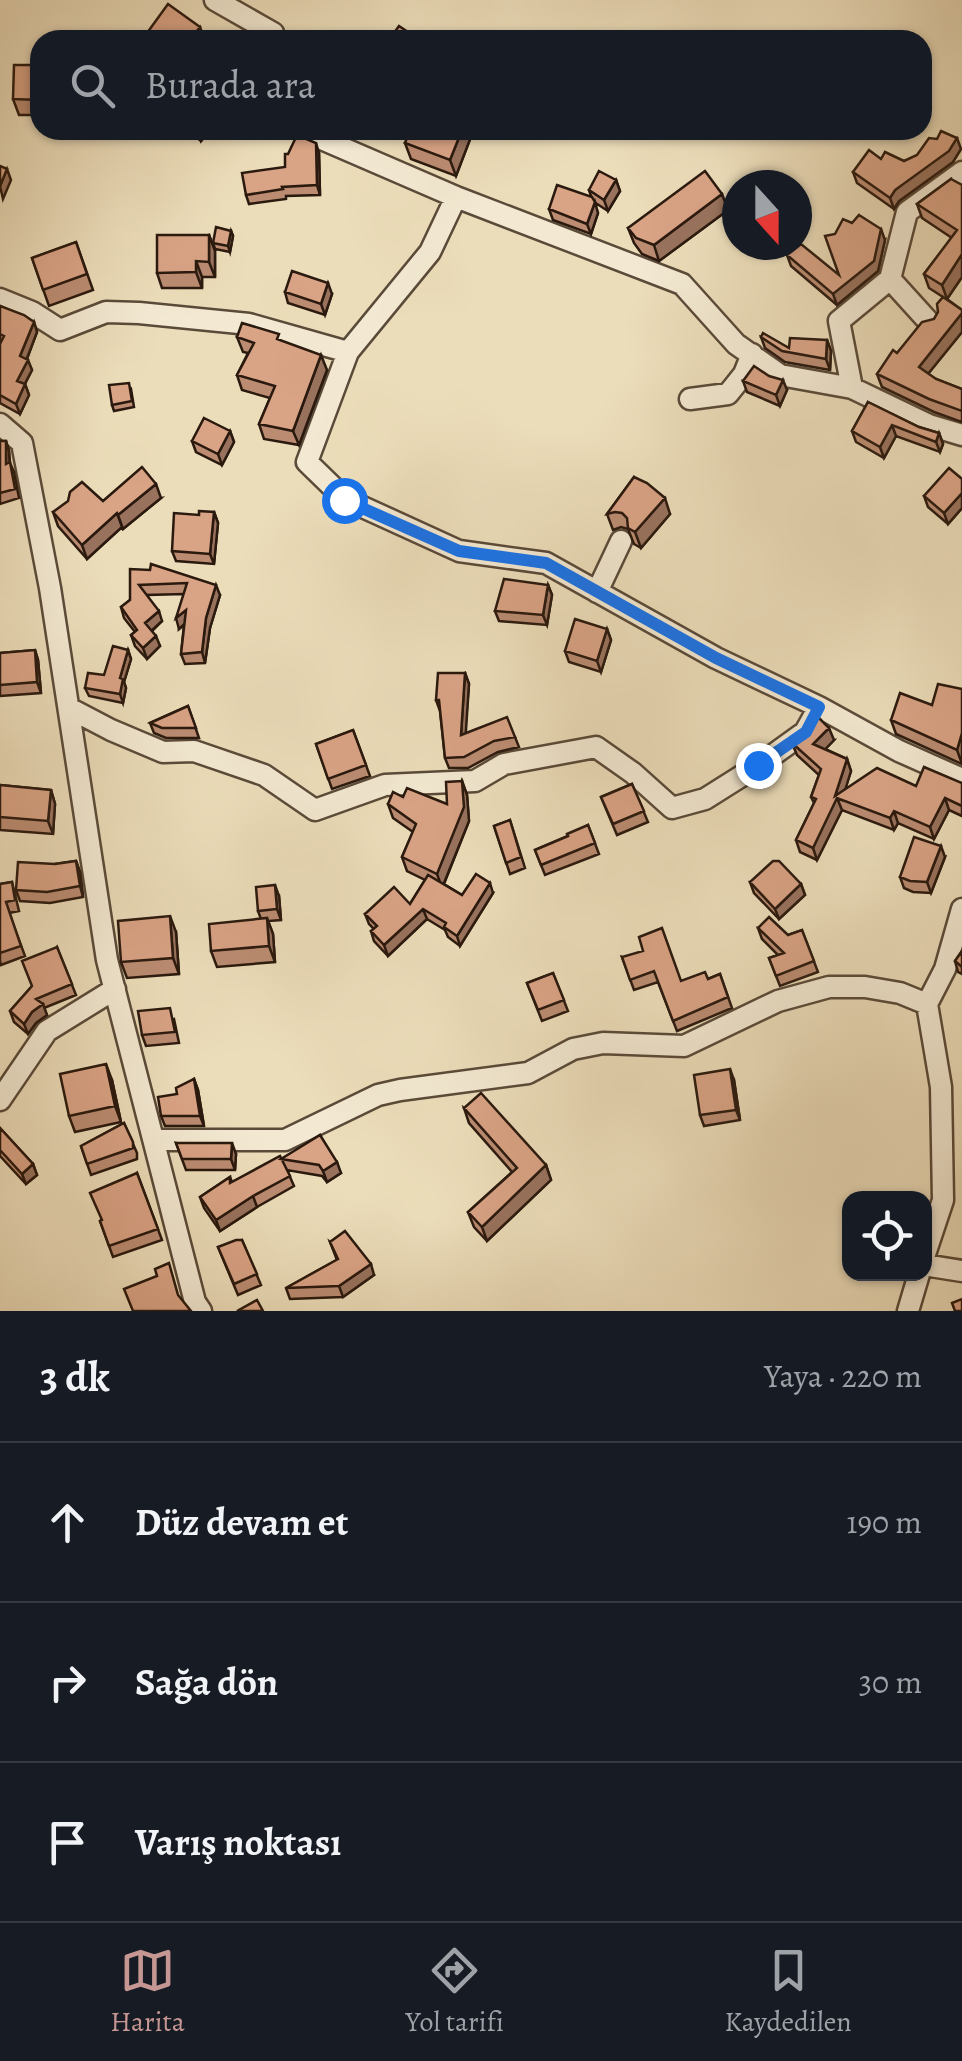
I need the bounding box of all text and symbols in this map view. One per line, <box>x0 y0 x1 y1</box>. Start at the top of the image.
search box <box>30 30 932 140</box>
icon: search <box>65 58 120 113</box>
text: Burada ara <box>145 59 315 111</box>
north arrow <box>722 170 812 260</box>
route start <box>322 478 368 524</box>
route end <box>736 743 782 789</box>
map controls <box>842 1191 932 1281</box>
button: locate <box>842 1191 932 1281</box>
text: 3 dk <box>40 1348 110 1405</box>
text: Yaya · 220 m <box>764 1354 922 1398</box>
icon: ahead <box>40 1495 95 1550</box>
text: Düz devam et <box>135 1496 348 1548</box>
text: 190 m <box>846 1500 922 1544</box>
icon: right <box>40 1655 95 1710</box>
text: Sağa dön <box>135 1656 278 1708</box>
text: 30 m <box>859 1660 922 1704</box>
icon: arrive <box>40 1815 95 1870</box>
text: Varış noktası <box>135 1816 341 1868</box>
tab: Harita <box>110 1943 185 2041</box>
tab: Yol tarifi <box>406 1943 504 2041</box>
tab: Kaydedilen <box>725 1943 852 2041</box>

